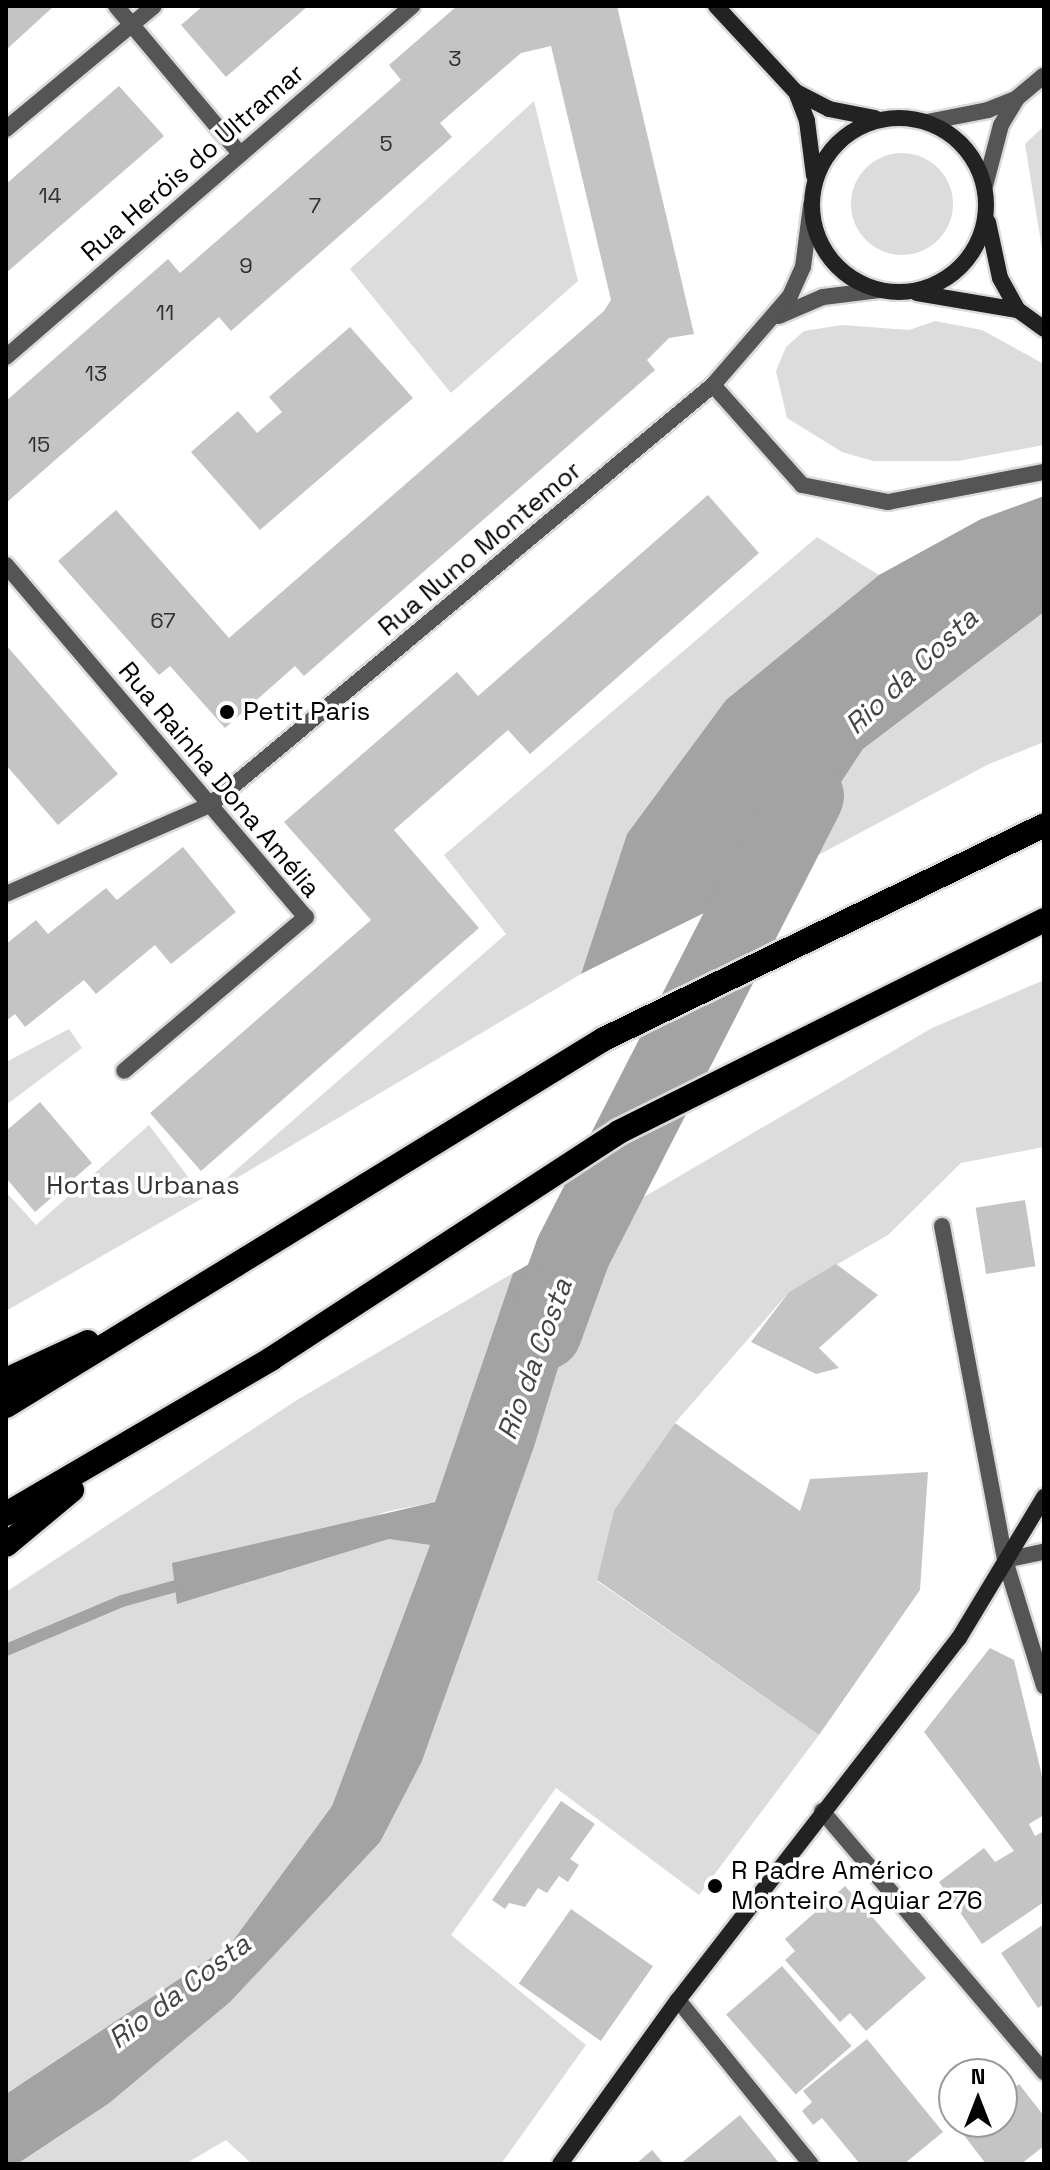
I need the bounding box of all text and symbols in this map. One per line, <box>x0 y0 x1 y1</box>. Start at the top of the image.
house number: 3 <box>448 46 462 72</box>
street label: Rua Heróis do Ultramar <box>75 58 311 268</box>
house number: 5 <box>379 131 393 157</box>
house number: 14 <box>39 183 61 209</box>
house number: 7 <box>309 193 321 219</box>
house number: 9 <box>239 253 253 279</box>
house number: 11 <box>156 300 174 326</box>
house number: 13 <box>85 361 107 387</box>
house number: 15 <box>28 432 50 458</box>
street label: Rua Nuno Montemor <box>372 455 588 643</box>
water label: Rio da Costa <box>838 601 984 741</box>
house number: 67 <box>150 608 176 634</box>
street label: Rua Rainha Dona Amélia <box>111 656 327 904</box>
place label: Petit Paris <box>243 696 370 728</box>
marker: Petit Paris <box>218 703 236 721</box>
park label: Hortas Urbanas <box>46 1170 240 1202</box>
water label: Rio da Costa <box>489 1274 579 1444</box>
place label: R Padre Américo Monteiro Aguiar 276 <box>731 1855 983 1916</box>
marker: R Padre Américo Monteiro Aguiar 276 <box>706 1877 724 1895</box>
water label: Rio da Costa <box>101 1927 257 2055</box>
north arrow <box>938 2058 1018 2138</box>
text: N <box>971 2062 985 2090</box>

